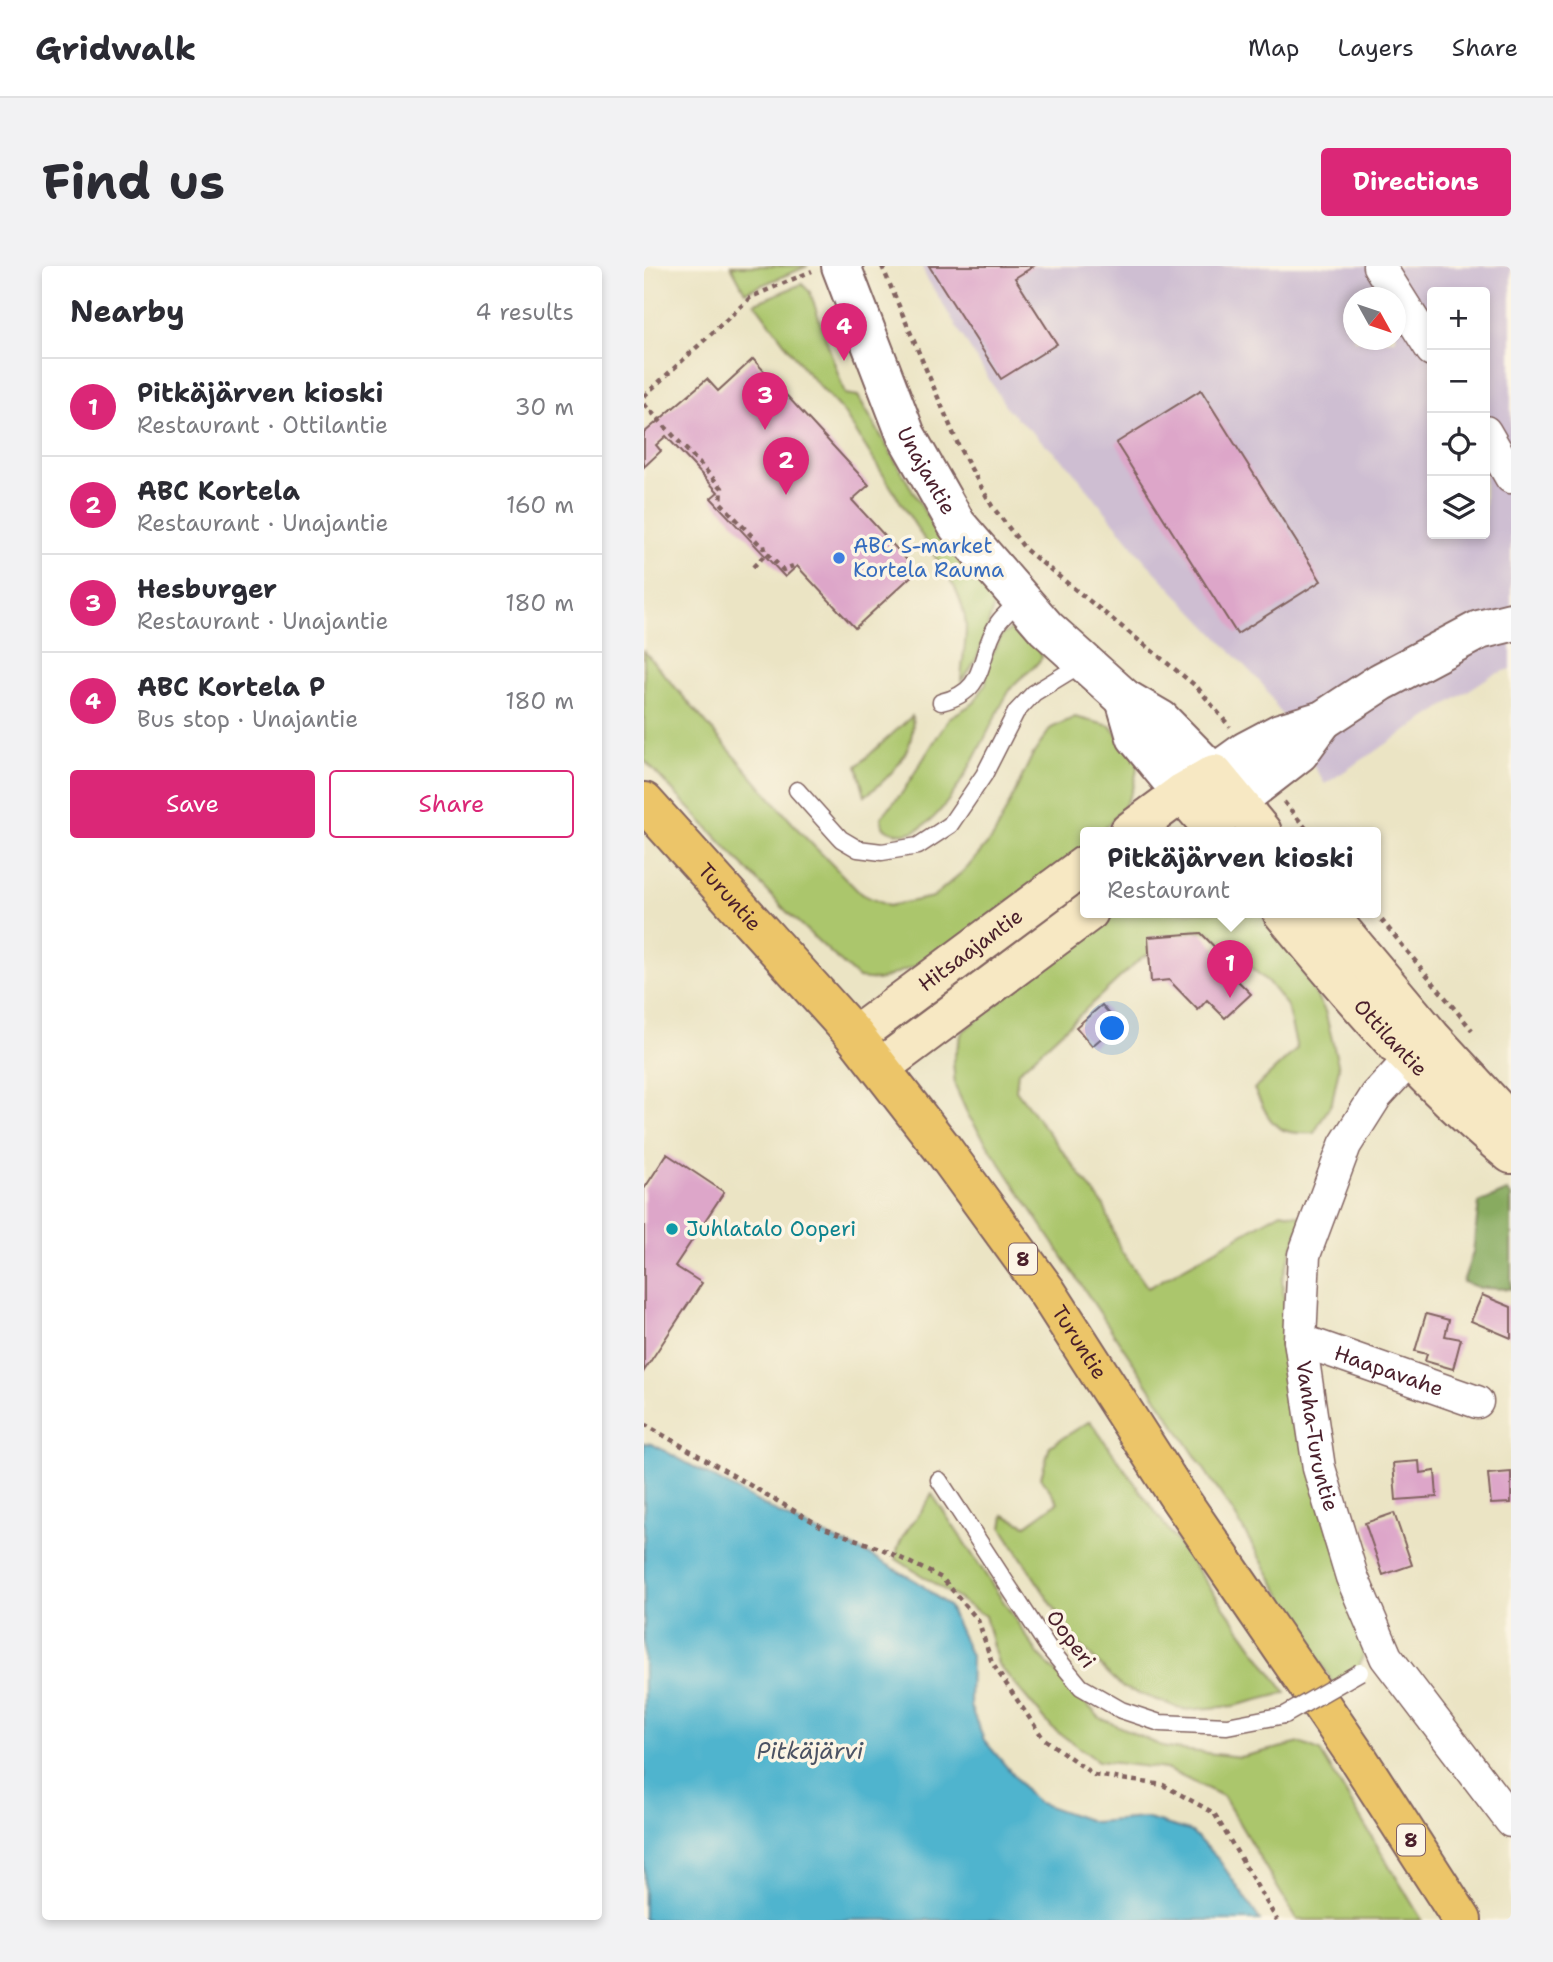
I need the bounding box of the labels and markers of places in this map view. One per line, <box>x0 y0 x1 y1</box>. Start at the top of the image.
pin: 4 <box>821 303 867 361</box>
pin: 3 <box>742 372 788 430</box>
pin: 2 <box>763 437 809 495</box>
place label: ABC S-market Kortela Rauma <box>853 532 1004 584</box>
marker: ABC S-market Kortela Rauma <box>831 550 847 566</box>
pin: 1 <box>1207 940 1253 998</box>
place label: Juhlatalo Ooperi <box>686 1215 856 1243</box>
marker: Juhlatalo Ooperi <box>664 1221 680 1237</box>

